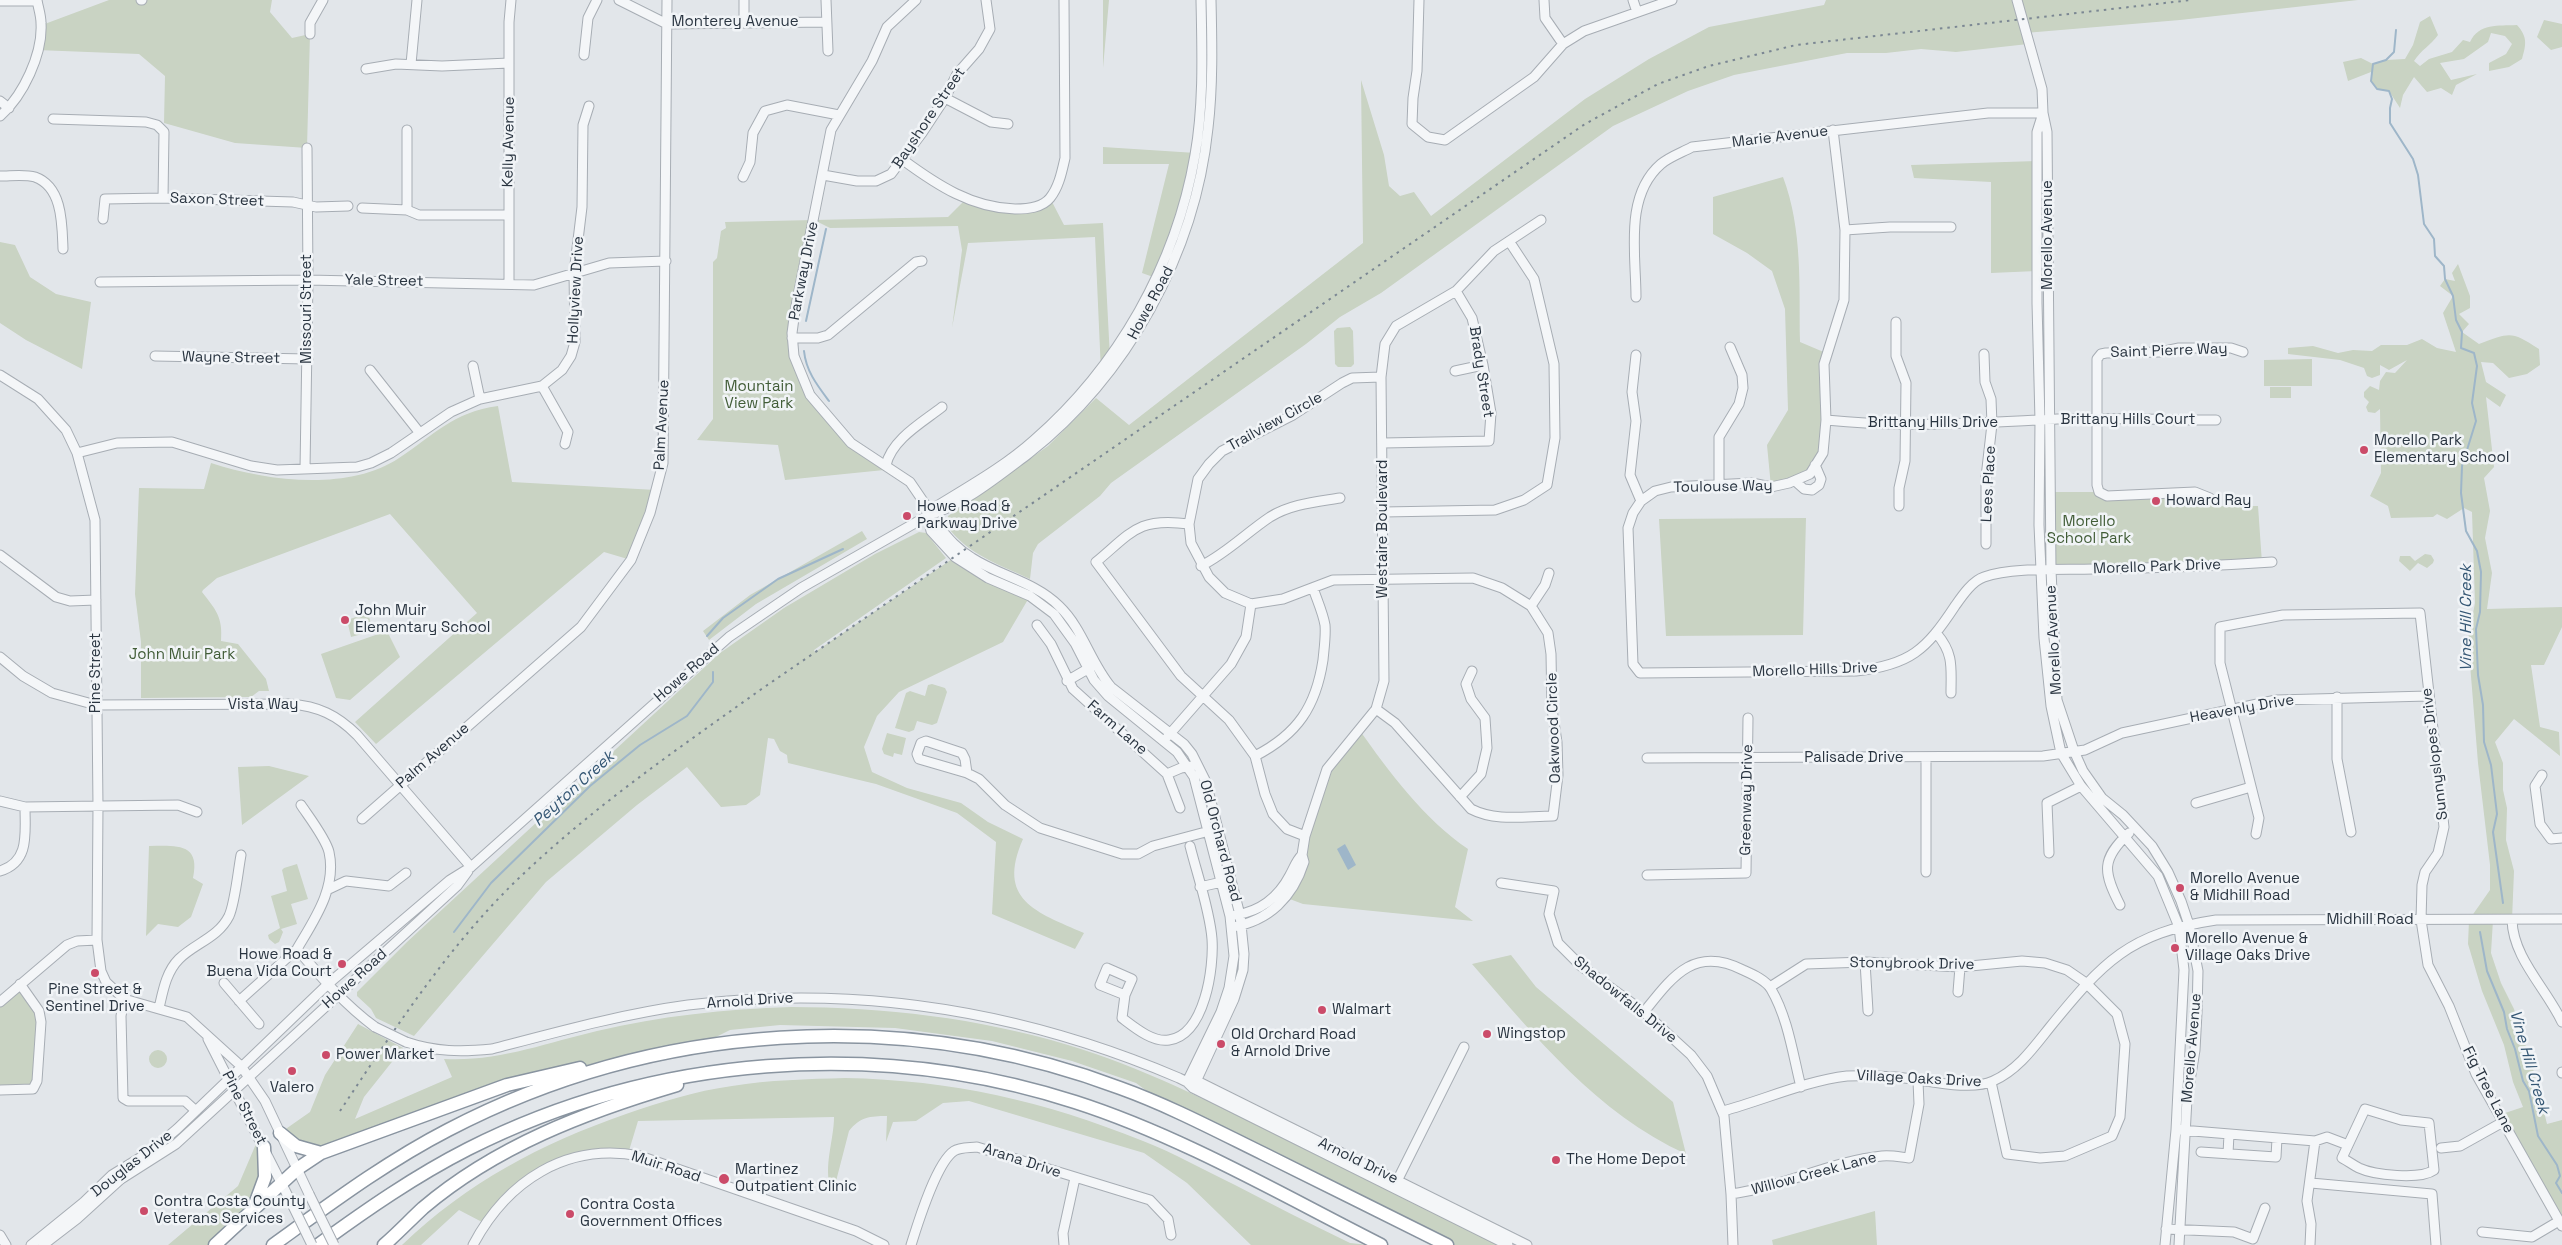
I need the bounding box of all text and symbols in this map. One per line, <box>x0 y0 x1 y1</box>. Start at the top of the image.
street label: Monterey Avenue <box>671 13 799 31</box>
street label: Bayshore Street <box>889 64 969 172</box>
street label: Kelly Avenue <box>499 96 519 188</box>
street label: Marie Avenue <box>1731 122 1829 152</box>
street label: Morello Avenue <box>2039 180 2057 290</box>
street label: Saxon Street <box>170 189 264 211</box>
street label: Parkway Drive <box>786 220 822 322</box>
street label: Hollyview Drive <box>564 236 588 344</box>
street label: Missouri Street <box>298 254 316 364</box>
street label: Howe Road <box>1124 263 1178 343</box>
street label: Yale Street <box>344 271 424 291</box>
street label: Brady Street <box>1465 325 1497 419</box>
street label: Saint Pierre Way <box>2110 340 2228 362</box>
street label: Wayne Street <box>182 348 280 368</box>
park label: Mountain View Park <box>725 378 793 413</box>
street label: Palm Avenue <box>651 379 673 471</box>
street label: Trailview Circle <box>1224 389 1326 455</box>
street label: Brittany Hills Court <box>2061 411 2195 429</box>
street label: Brittany Hills Drive <box>1868 414 1998 432</box>
place label: Morello Park Elementary School <box>2374 432 2510 467</box>
marker: Morello Park Elementary School <box>2358 444 2370 456</box>
street label: Lees Place <box>1978 445 2000 523</box>
street label: Westaire Boulevard <box>1374 460 1392 598</box>
street label: Toulouse Way <box>1673 477 1773 497</box>
place label: Howard Ray <box>2166 492 2251 510</box>
marker: Howard Ray <box>2150 495 2162 507</box>
place label: Howe Road & Parkway Drive <box>917 498 1017 533</box>
marker: Howe Road & Parkway Drive <box>901 510 913 522</box>
park label: Morello School Park <box>2047 513 2131 548</box>
street label: Morello Park Drive <box>2093 556 2221 578</box>
water label: Vine Hill Creek <box>2457 564 2477 672</box>
street label: Morello Avenue <box>2042 585 2066 695</box>
place label: John Muir Elementary School <box>355 602 491 637</box>
marker: John Muir Elementary School <box>339 614 351 626</box>
street label: Pine Street <box>87 633 105 713</box>
street label: Howe Road <box>651 640 723 706</box>
park label: John Muir Park <box>129 646 235 664</box>
street label: Morello Hills Drive <box>1752 659 1878 681</box>
street label: Oakwood Circle <box>1543 672 1565 784</box>
street label: Sunnyslopes Drive <box>2418 687 2452 821</box>
street label: Heavenly Drive <box>2189 691 2295 727</box>
street label: Vista Way <box>228 696 298 714</box>
street label: Farm Lane <box>1083 697 1151 759</box>
street label: Palm Avenue <box>393 719 473 793</box>
street label: Greenway Drive <box>1737 744 1757 856</box>
water label: Peyton Creek <box>529 747 619 831</box>
street label: Palisade Drive <box>1804 749 1904 767</box>
street label: Old Orchard Road <box>1195 778 1245 904</box>
place label: Morello Avenue & Midhill Road <box>2190 870 2300 905</box>
marker: Morello Avenue & Midhill Road <box>2174 882 2186 894</box>
street label: Midhill Road <box>2326 911 2414 929</box>
place label: Morello Avenue & Village Oaks Drive <box>2185 930 2310 965</box>
marker: Morello Avenue & Village Oaks Drive <box>2169 942 2181 954</box>
street label: Howe Road <box>319 945 391 1013</box>
place label: Howe Road & Buena Vida Court <box>207 946 332 981</box>
street label: Shadowfalls Drive <box>1570 953 1680 1047</box>
street label: Stonybrook Drive <box>1849 954 1975 974</box>
marker: Howe Road & Buena Vida Court <box>336 958 348 970</box>
marker: Pine Street & Sentinel Drive <box>89 967 101 979</box>
place label: Pine Street & Sentinel Drive <box>45 981 145 1016</box>
street label: Arnold Drive <box>706 989 794 1013</box>
street label: Morello Avenue <box>2178 992 2206 1104</box>
place label: Walmart <box>1332 1001 1391 1019</box>
marker: Walmart <box>1316 1004 1328 1016</box>
water label: Vine Hill Creek <box>2505 1008 2553 1116</box>
place label: Wingstop <box>1497 1025 1566 1043</box>
place label: Old Orchard Road & Arnold Drive <box>1231 1026 1356 1061</box>
marker: Wingstop <box>1481 1028 1493 1040</box>
marker: Old Orchard Road & Arnold Drive <box>1215 1038 1227 1050</box>
street label: Fig Tree Lane <box>2458 1044 2518 1136</box>
place label: Power Market <box>336 1046 435 1064</box>
marker: Power Market <box>320 1049 332 1061</box>
marker: Valero <box>286 1065 298 1077</box>
street label: Village Oaks Drive <box>1856 1067 1982 1091</box>
street label: Pine Street <box>218 1068 270 1148</box>
place label: Valero <box>270 1079 314 1097</box>
street label: Douglas Drive <box>88 1127 176 1201</box>
street label: Arnold Drive <box>1315 1134 1401 1188</box>
street label: Arana Drive <box>981 1140 1063 1182</box>
street label: Muir Road <box>629 1147 703 1187</box>
street label: Willow Creek Lane <box>1749 1149 1879 1199</box>
place label: The Home Depot <box>1566 1151 1686 1169</box>
marker: The Home Depot <box>1550 1154 1562 1166</box>
place label: Martinez Outpatient Clinic <box>735 1161 857 1196</box>
marker: Martinez Outpatient Clinic <box>717 1172 731 1186</box>
place label: Contra Costa County Veterans Services <box>154 1193 306 1228</box>
place label: Contra Costa Government Offices <box>580 1196 722 1231</box>
marker: Contra Costa County Veterans Services <box>138 1205 150 1217</box>
marker: Contra Costa Government Offices <box>564 1208 576 1220</box>

